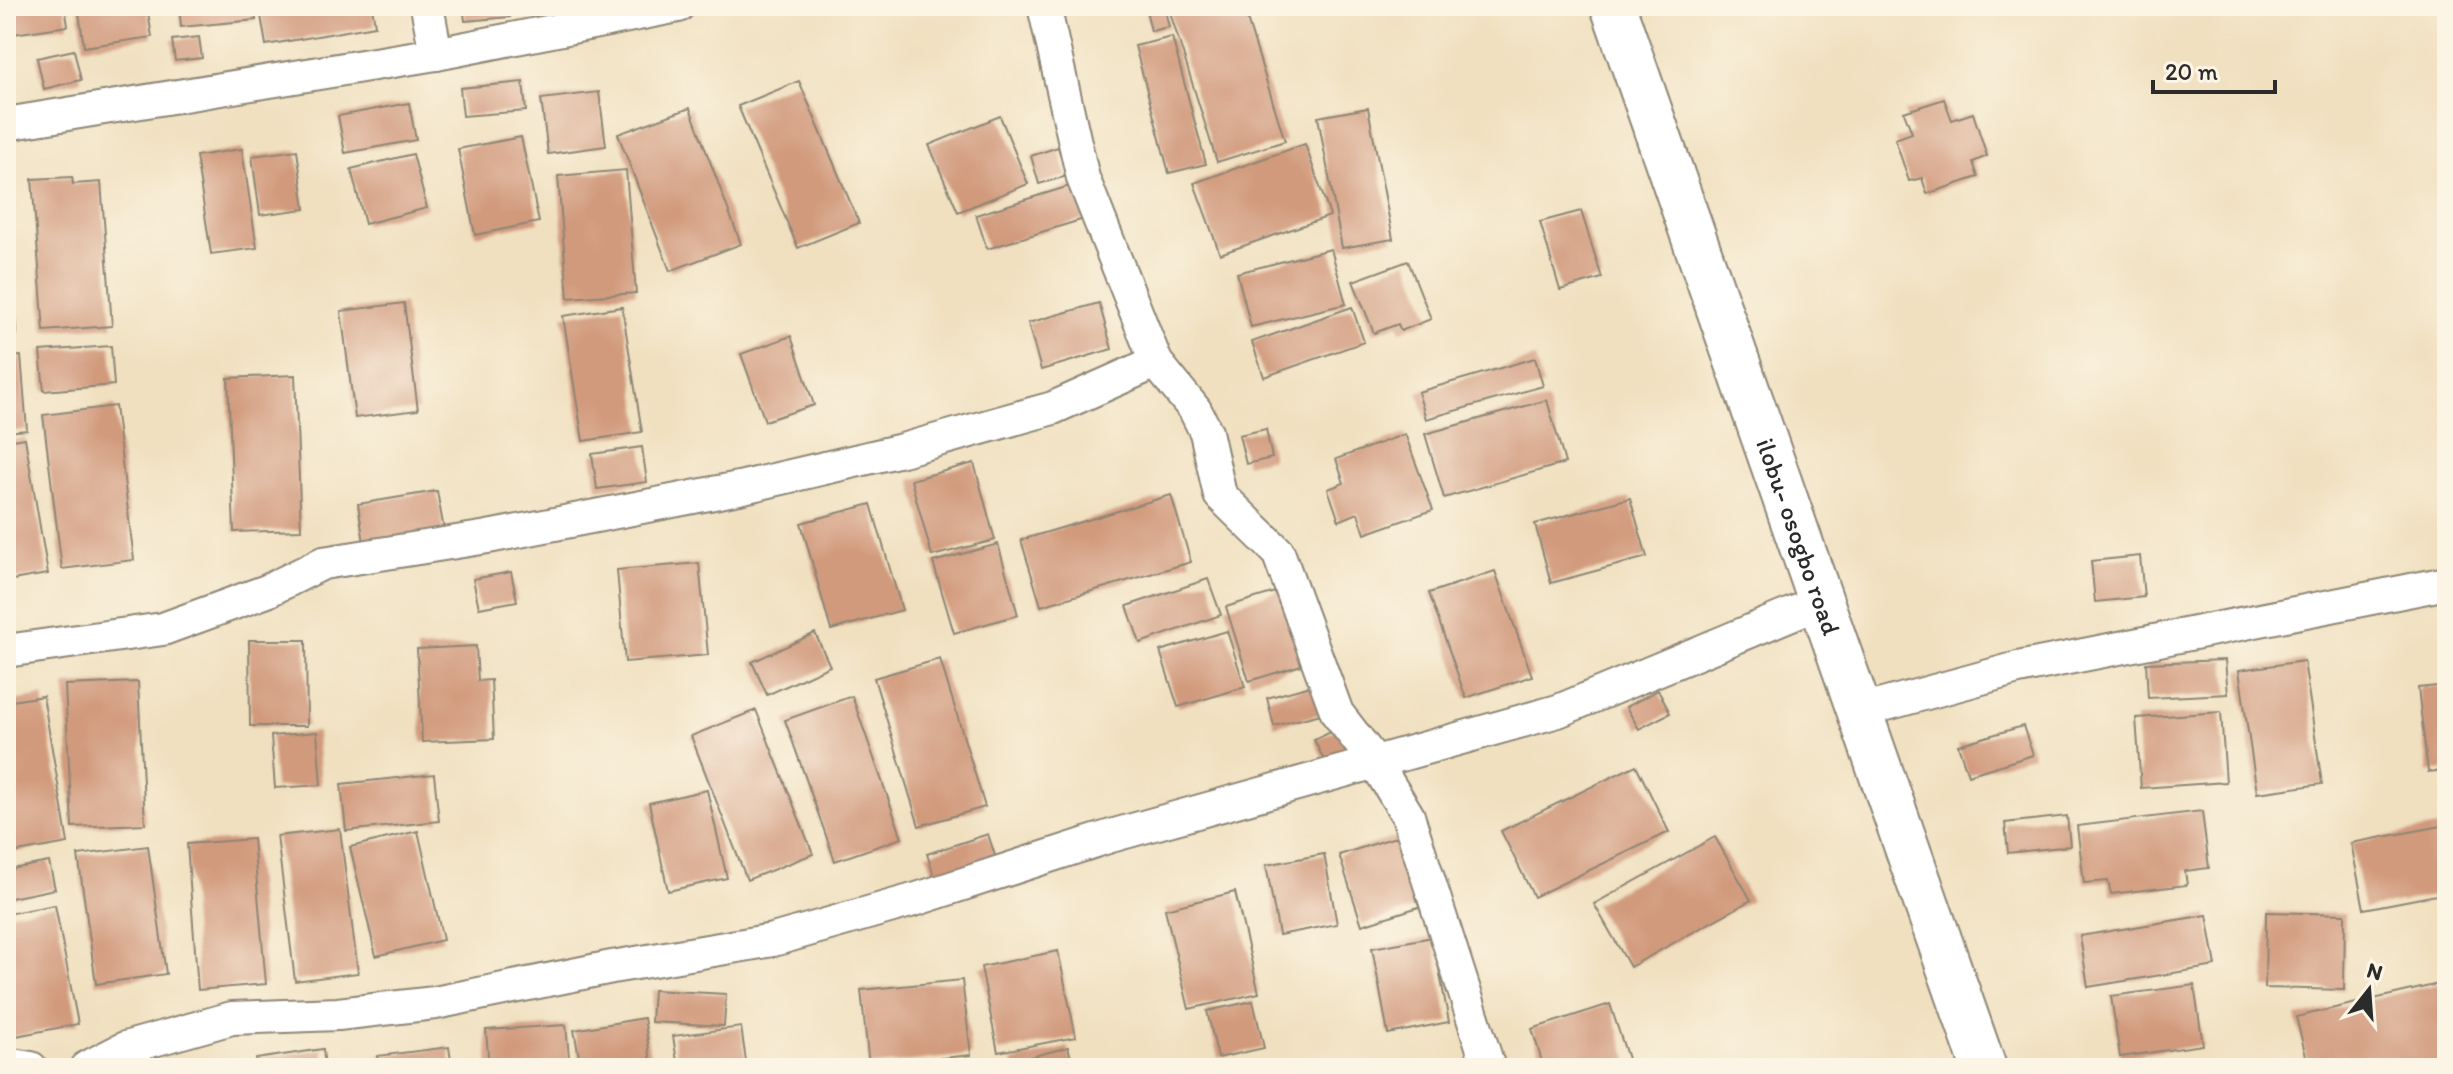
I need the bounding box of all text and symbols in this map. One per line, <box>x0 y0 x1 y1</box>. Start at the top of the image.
scale bar <box>2153 44 2275 94</box>
text: 20 m <box>2165 57 2218 86</box>
street label: ilobu- osogbo road <box>1749 434 1848 640</box>
north arrow <box>2329 950 2409 1030</box>
text: N <box>2364 956 2386 986</box>

